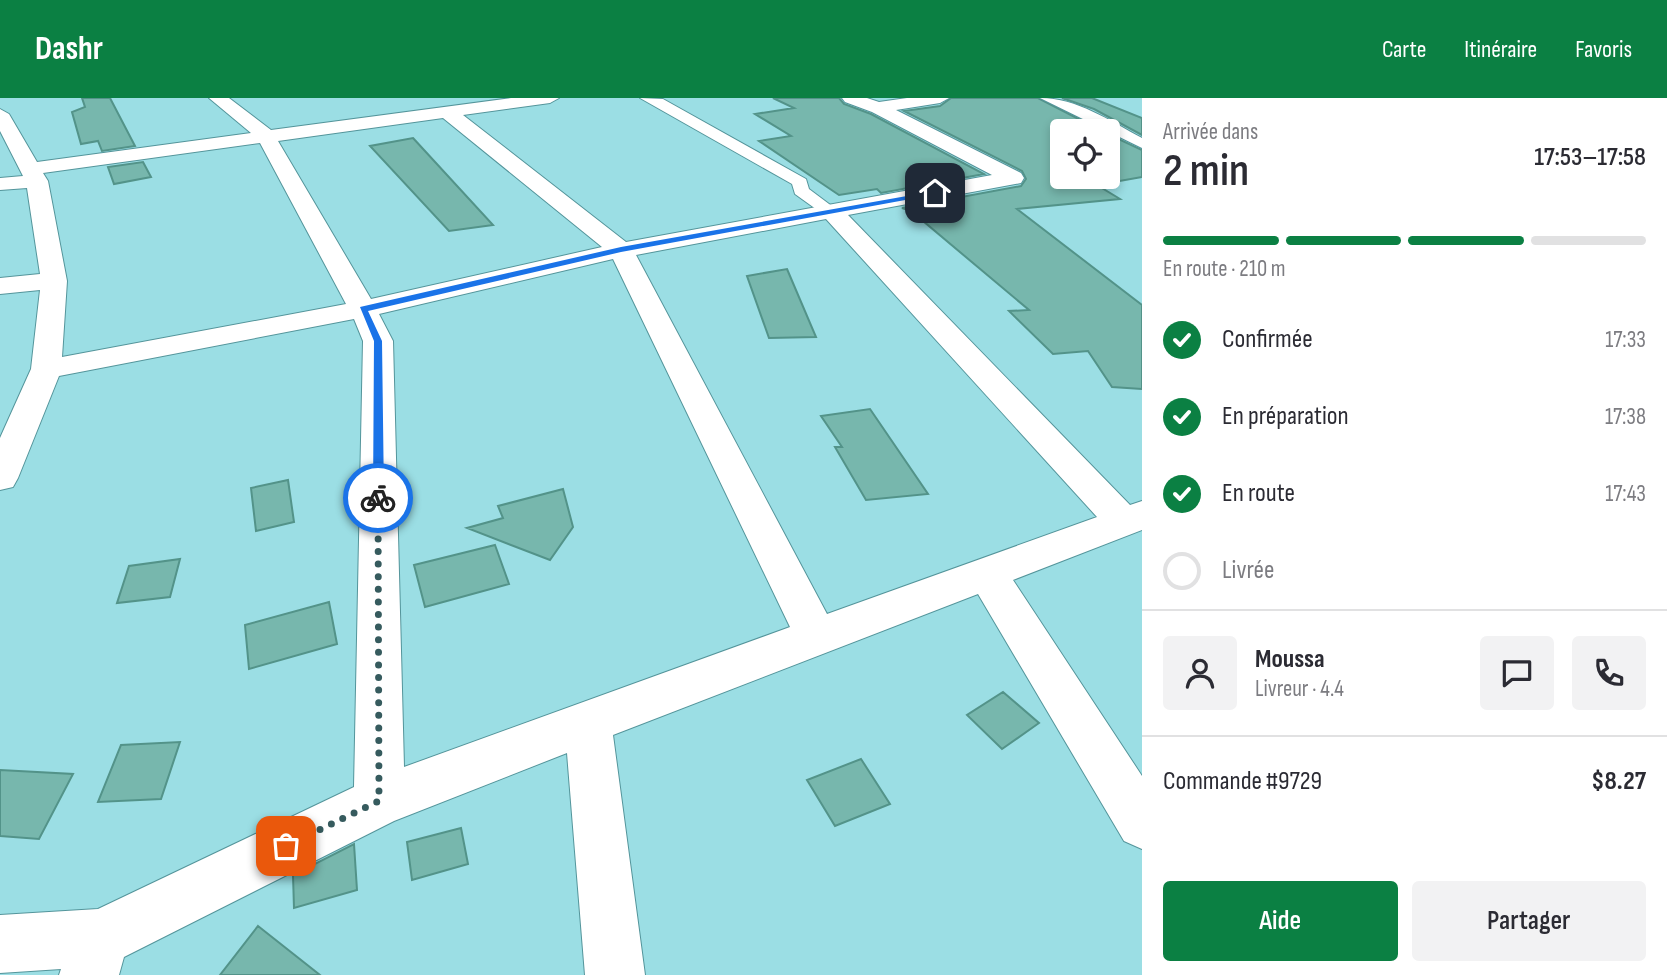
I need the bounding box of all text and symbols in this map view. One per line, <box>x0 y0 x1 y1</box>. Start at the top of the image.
text: Dashr <box>35 29 103 69</box>
text: Carte <box>1382 35 1426 64</box>
text: Itinéraire <box>1464 35 1537 64</box>
text: Favoris <box>1575 35 1632 64</box>
text: Arrivée dans <box>1163 118 1258 146</box>
map controls <box>1050 119 1120 189</box>
button: locate <box>1050 119 1120 189</box>
text: 17:53–17:58 <box>1534 142 1646 173</box>
text: 2 min <box>1163 144 1249 199</box>
pin <box>905 163 965 223</box>
icon: home <box>916 174 954 212</box>
text: En route · 210 m <box>1163 255 1286 283</box>
icon: check <box>1163 321 1201 359</box>
text: Confirmée <box>1222 324 1313 355</box>
text: 17:33 <box>1605 326 1646 354</box>
icon: check <box>1163 398 1201 436</box>
text: En préparation <box>1222 401 1349 432</box>
text: 17:38 <box>1605 403 1646 431</box>
courier <box>343 463 413 533</box>
icon: check <box>1163 475 1201 513</box>
text: En route <box>1222 478 1295 509</box>
icon: bike <box>359 479 397 517</box>
text: 17:43 <box>1605 480 1646 508</box>
text: Livrée <box>1222 555 1274 586</box>
button: person <box>1163 636 1237 710</box>
button: chat <box>1480 636 1554 710</box>
button: phone <box>1572 636 1646 710</box>
text: Moussa <box>1255 644 1325 675</box>
text: Livreur · 4.4 <box>1255 675 1344 703</box>
text: Commande #9729 <box>1163 766 1322 797</box>
text: $8.27 <box>1591 766 1646 797</box>
pin <box>256 816 316 876</box>
icon: bag <box>267 827 305 865</box>
button: Aide <box>1163 881 1398 961</box>
button: Partager <box>1412 881 1646 961</box>

